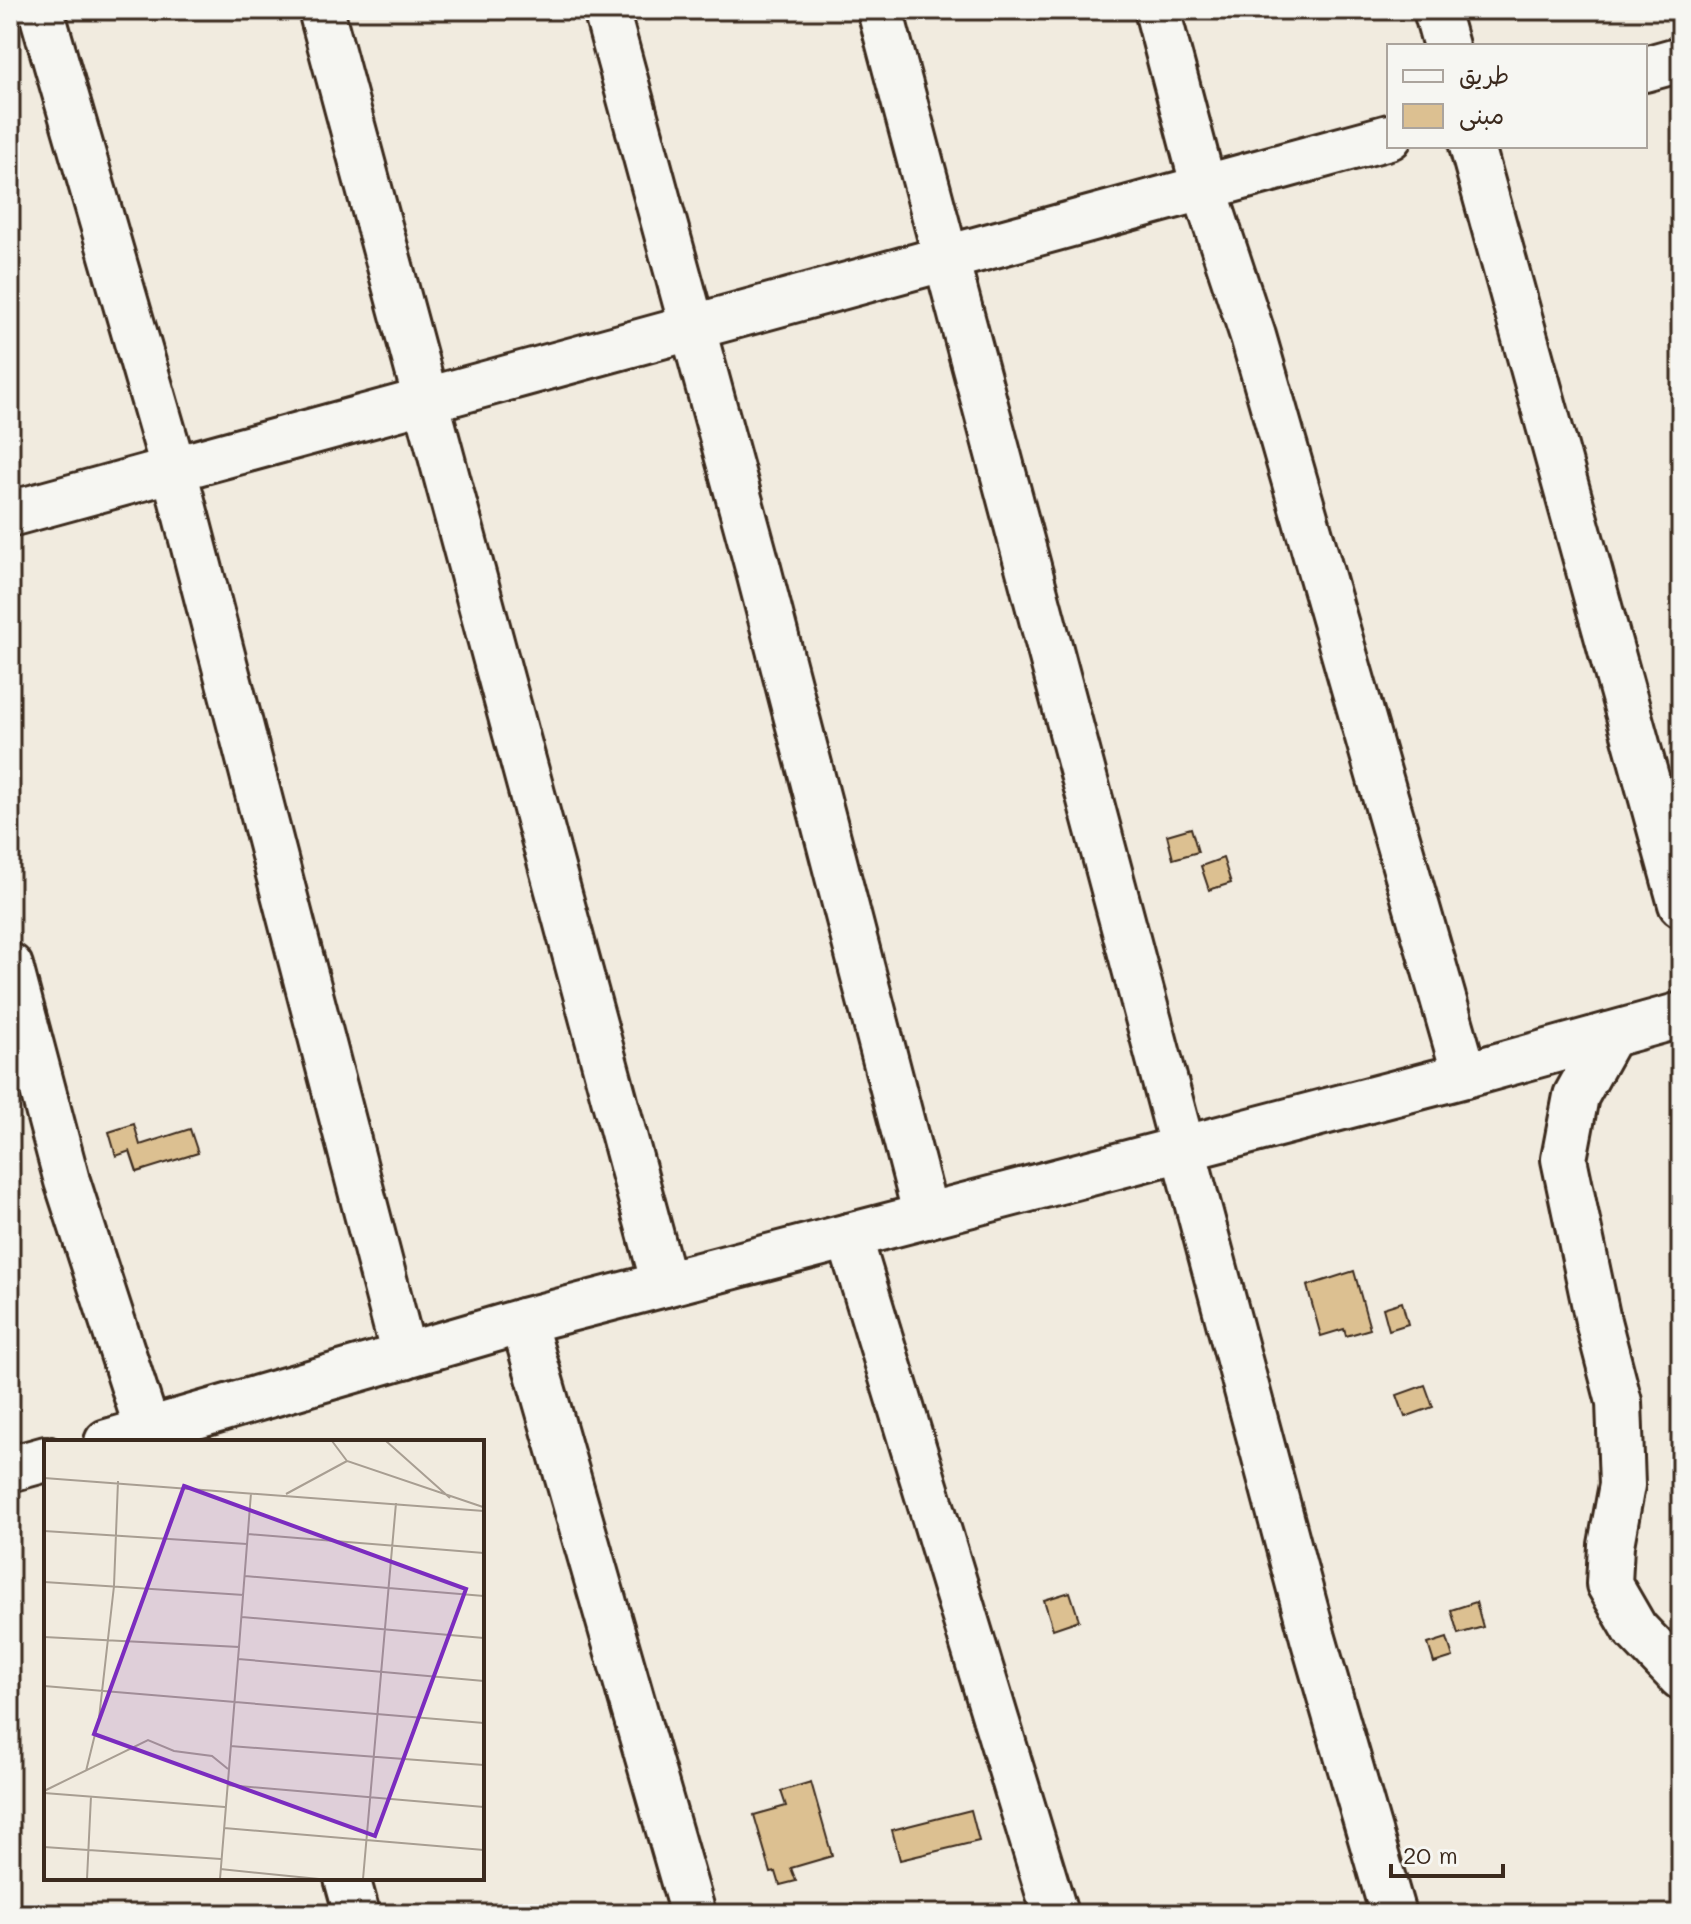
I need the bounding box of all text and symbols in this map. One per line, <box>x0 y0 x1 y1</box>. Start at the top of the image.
legend <box>1387 44 1647 148</box>
text: طريق <box>1459 59 1509 90</box>
text: مبنى <box>1459 99 1504 131</box>
inset map <box>44 1440 484 1880</box>
scale bar <box>1391 1828 1503 1878</box>
text: 20 m <box>1403 1839 1458 1870</box>

